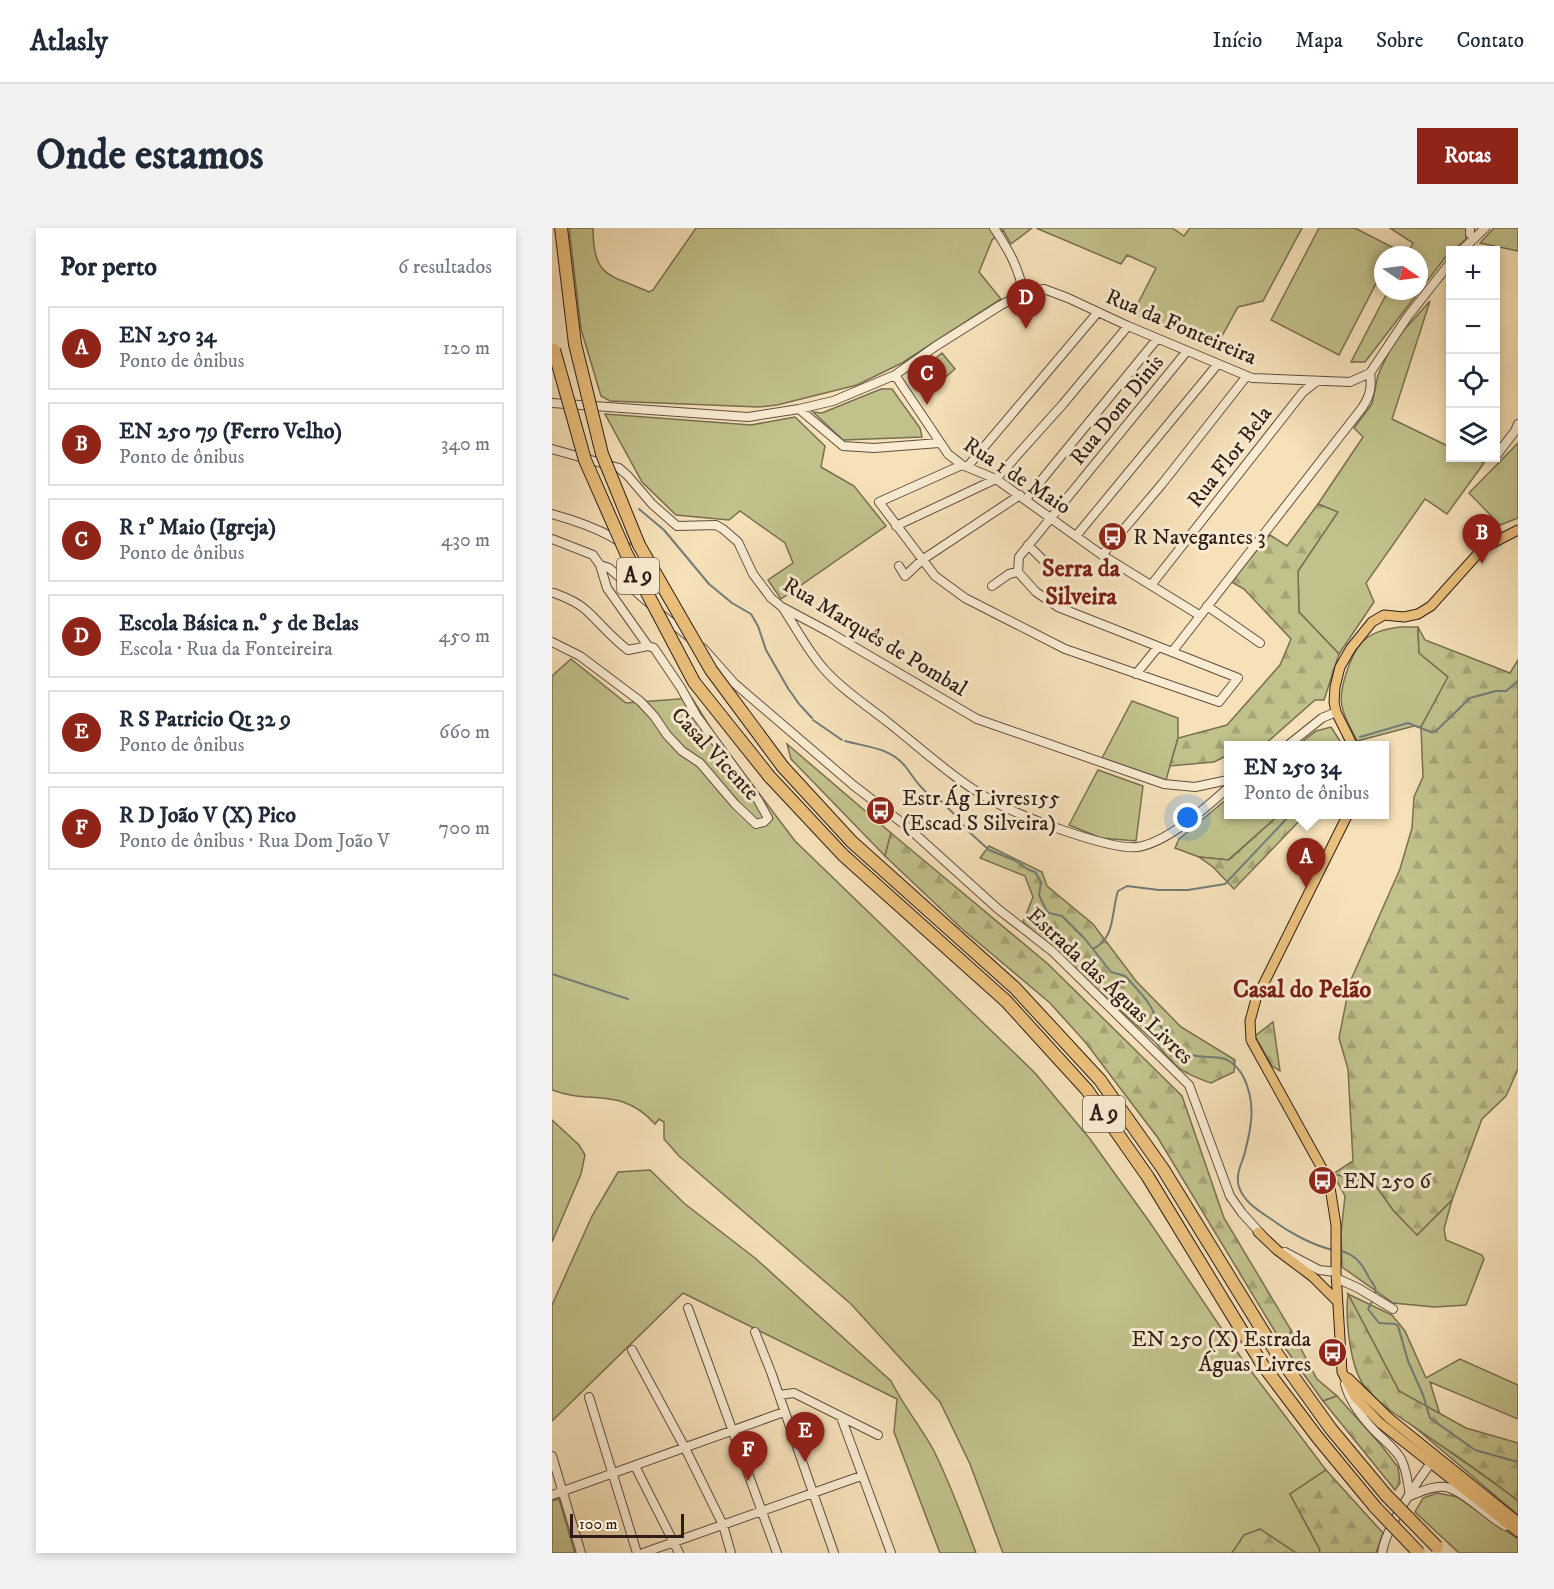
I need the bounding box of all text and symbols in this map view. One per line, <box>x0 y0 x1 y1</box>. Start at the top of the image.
text: Atlasly <box>30 24 108 59</box>
text: Início <box>1213 28 1262 54</box>
text: Mapa <box>1295 28 1343 54</box>
text: Sobre <box>1376 28 1423 54</box>
text: Contato <box>1456 28 1524 54</box>
button: Rotas <box>1417 128 1518 184</box>
text: Onde estamos <box>36 130 264 182</box>
north arrow <box>1374 246 1428 300</box>
map controls <box>1446 246 1500 462</box>
button: + <box>1446 246 1500 300</box>
text: Por perto <box>60 251 157 284</box>
text: 6 resultados <box>398 255 492 280</box>
pin: D <box>1006 279 1046 329</box>
street label: Rua da Fonteireira <box>1101 283 1261 371</box>
button: − <box>1446 300 1500 354</box>
text: EN 250 34 <box>119 322 216 349</box>
text: A <box>75 336 88 361</box>
text: 120 m <box>443 336 490 361</box>
text: Ponto de ônibus <box>119 349 244 374</box>
street label: Rua Dom Dinis <box>1064 349 1170 471</box>
button: locate <box>1446 354 1500 408</box>
pin: C <box>908 356 946 405</box>
street label: Rua Flor Bela <box>1182 400 1279 513</box>
button: layers <box>1446 408 1500 462</box>
text: EN 250 79 (Ferro Velho) <box>119 418 342 445</box>
street label: Rua 1 de Maio <box>958 431 1076 521</box>
text: B <box>75 432 88 457</box>
text: 340 m <box>441 432 490 457</box>
text: Ponto de ônibus <box>119 445 244 470</box>
text: R 1º Maio (Igreja) <box>119 514 276 541</box>
pin: B <box>1462 514 1502 564</box>
bus stop icon: R Navegantes 3 <box>1096 521 1128 553</box>
place label: R Navegantes 3 <box>1133 524 1266 551</box>
text: C <box>75 528 88 553</box>
text: 430 m <box>441 528 490 553</box>
text: Ponto de ônibus <box>119 541 244 566</box>
district label: Serra da Silveira <box>1042 554 1121 612</box>
road number: A 9 <box>617 558 659 594</box>
street label: Rua Marquês de Pombal <box>778 571 972 703</box>
text: Escola Básica n.º 5 de Belas <box>119 610 359 637</box>
text: D <box>74 624 89 649</box>
text: 450 m <box>439 624 490 649</box>
text: Escola · Rua da Fonteireira <box>119 637 333 662</box>
street label: Casal Vicente <box>665 702 765 806</box>
text: R S Patricio Qt 32 9 <box>119 706 291 733</box>
text: E <box>74 720 89 745</box>
text: 660 m <box>439 720 490 745</box>
text: Ponto de ônibus <box>119 733 244 758</box>
popup <box>1224 741 1389 819</box>
text: EN 250 34 <box>1244 754 1341 781</box>
text: Ponto de ônibus <box>1244 781 1369 806</box>
place label: Estr Ág Livres155 (Escad S Silveira) <box>902 784 1060 837</box>
bus stop icon: Estr Ág Livres155 (Escad S Silveira) <box>865 795 897 827</box>
text: R D João V (X) Pico <box>119 802 296 829</box>
your location <box>1173 803 1202 832</box>
text: F <box>75 816 88 841</box>
text: 700 m <box>439 816 490 841</box>
text: Ponto de ônibus · Rua Dom João V <box>119 829 390 854</box>
pin: A <box>1286 838 1326 888</box>
street label: Estrada das Águas Livres <box>1021 901 1199 1070</box>
district label: Casal do Pelão <box>1233 975 1371 1005</box>
road number: A 9 <box>1083 1096 1125 1132</box>
bus stop icon: EN 250 6 <box>1306 1165 1338 1197</box>
place label: EN 250 6 <box>1343 1168 1433 1195</box>
place label: EN 250 (X) Estrada Águas Livres <box>1131 1326 1312 1378</box>
bus stop icon: EN 250 (X) Estrada Águas Livres <box>1316 1336 1348 1368</box>
pin: E <box>786 1412 824 1462</box>
pin: F <box>728 1432 768 1481</box>
scale bar <box>570 1511 684 1538</box>
text: 100 m <box>579 1514 618 1534</box>

